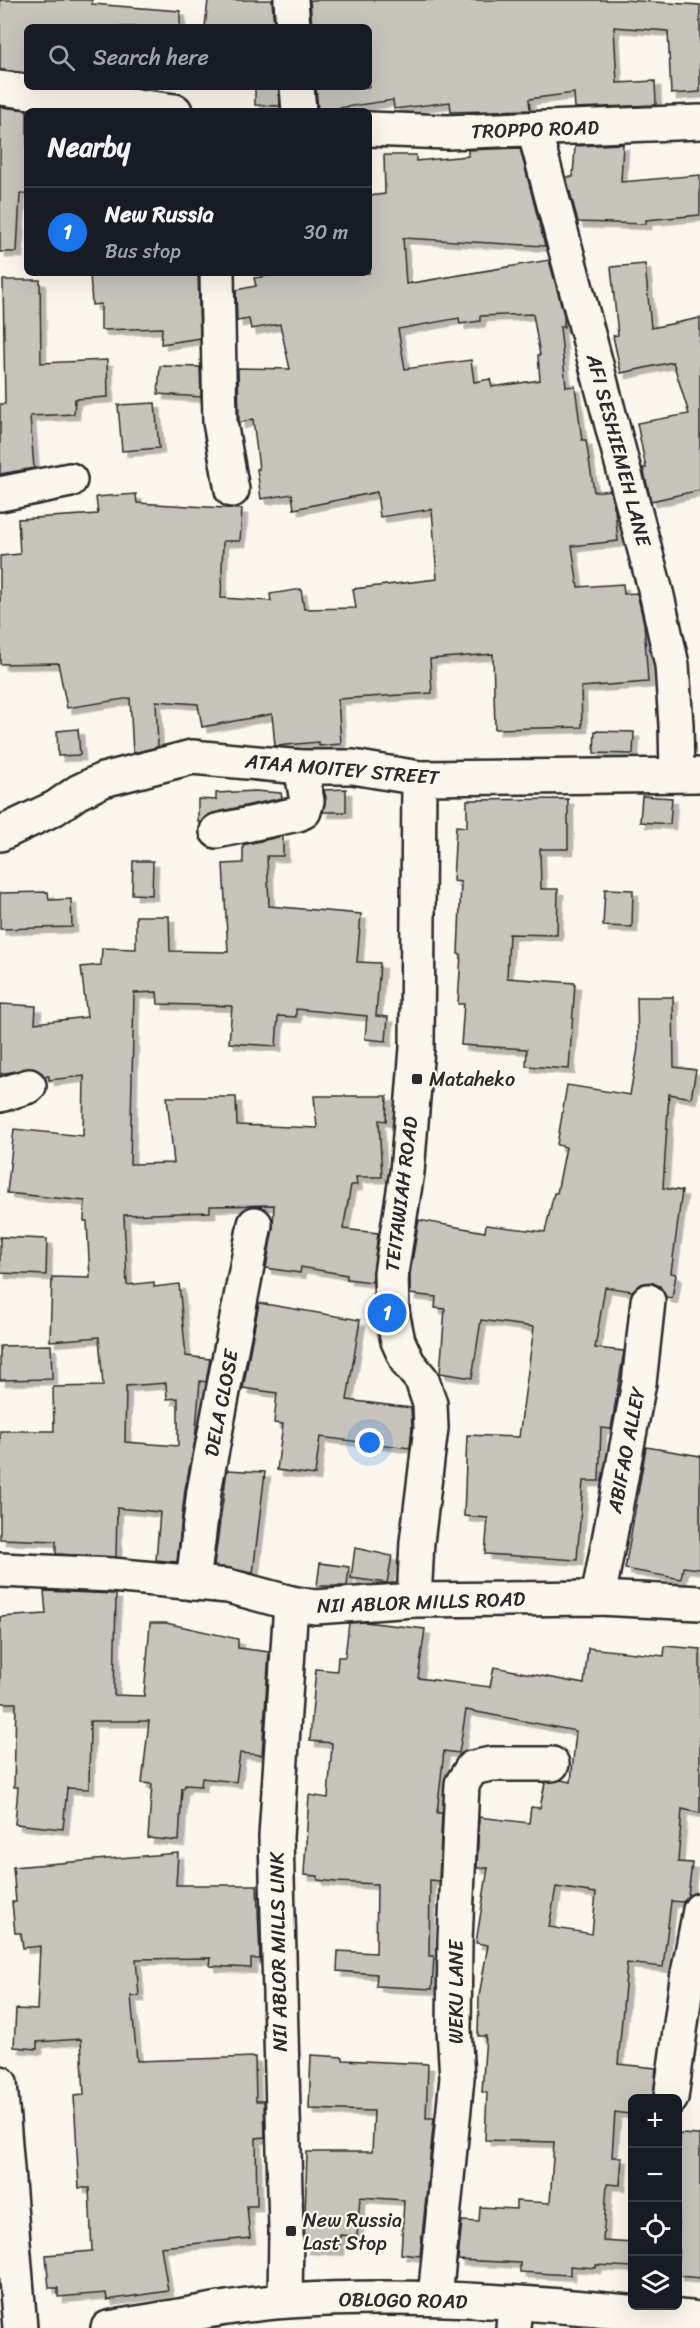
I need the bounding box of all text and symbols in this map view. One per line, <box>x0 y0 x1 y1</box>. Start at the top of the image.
search box <box>24 24 372 90</box>
text: Search here <box>93 38 209 77</box>
icon: search <box>45 41 78 74</box>
street label: TROPPO ROAD <box>470 110 600 149</box>
text: Nearby <box>48 124 130 170</box>
text: New Russia <box>105 195 214 234</box>
text: 1 <box>63 215 72 250</box>
text: 30 m <box>304 215 348 250</box>
text: Bus stop <box>105 234 181 269</box>
street label: AFI SESHIEMEH LANE <box>576 349 662 552</box>
street label: ATAA MOITEY STREET <box>243 744 441 796</box>
place label: Mataheko <box>429 1062 515 1097</box>
marker: Mataheko <box>410 1072 424 1086</box>
street label: TEITAWIAH ROAD <box>375 1114 428 1274</box>
pin: 1 <box>368 1290 406 1336</box>
street label: DELA CLOSE <box>194 1345 249 1460</box>
street label: ABIFAO ALLEY <box>597 1383 656 1517</box>
your location <box>355 1428 384 1457</box>
street label: NII ABLOR MILLS ROAD <box>316 1581 526 1624</box>
street label: NII ABLOR MILLS LINK <box>259 1851 298 2052</box>
street label: WEKU LANE <box>439 1938 474 2044</box>
map controls <box>628 2094 682 2310</box>
button: + <box>628 2094 682 2148</box>
button: − <box>628 2148 682 2202</box>
button: locate <box>628 2202 682 2256</box>
place label: New Russia Last Stop <box>303 2203 402 2261</box>
marker: New Russia Last Stop <box>284 2224 298 2238</box>
button: layers <box>628 2256 682 2310</box>
street label: OBLOGO ROAD <box>338 2282 468 2319</box>

